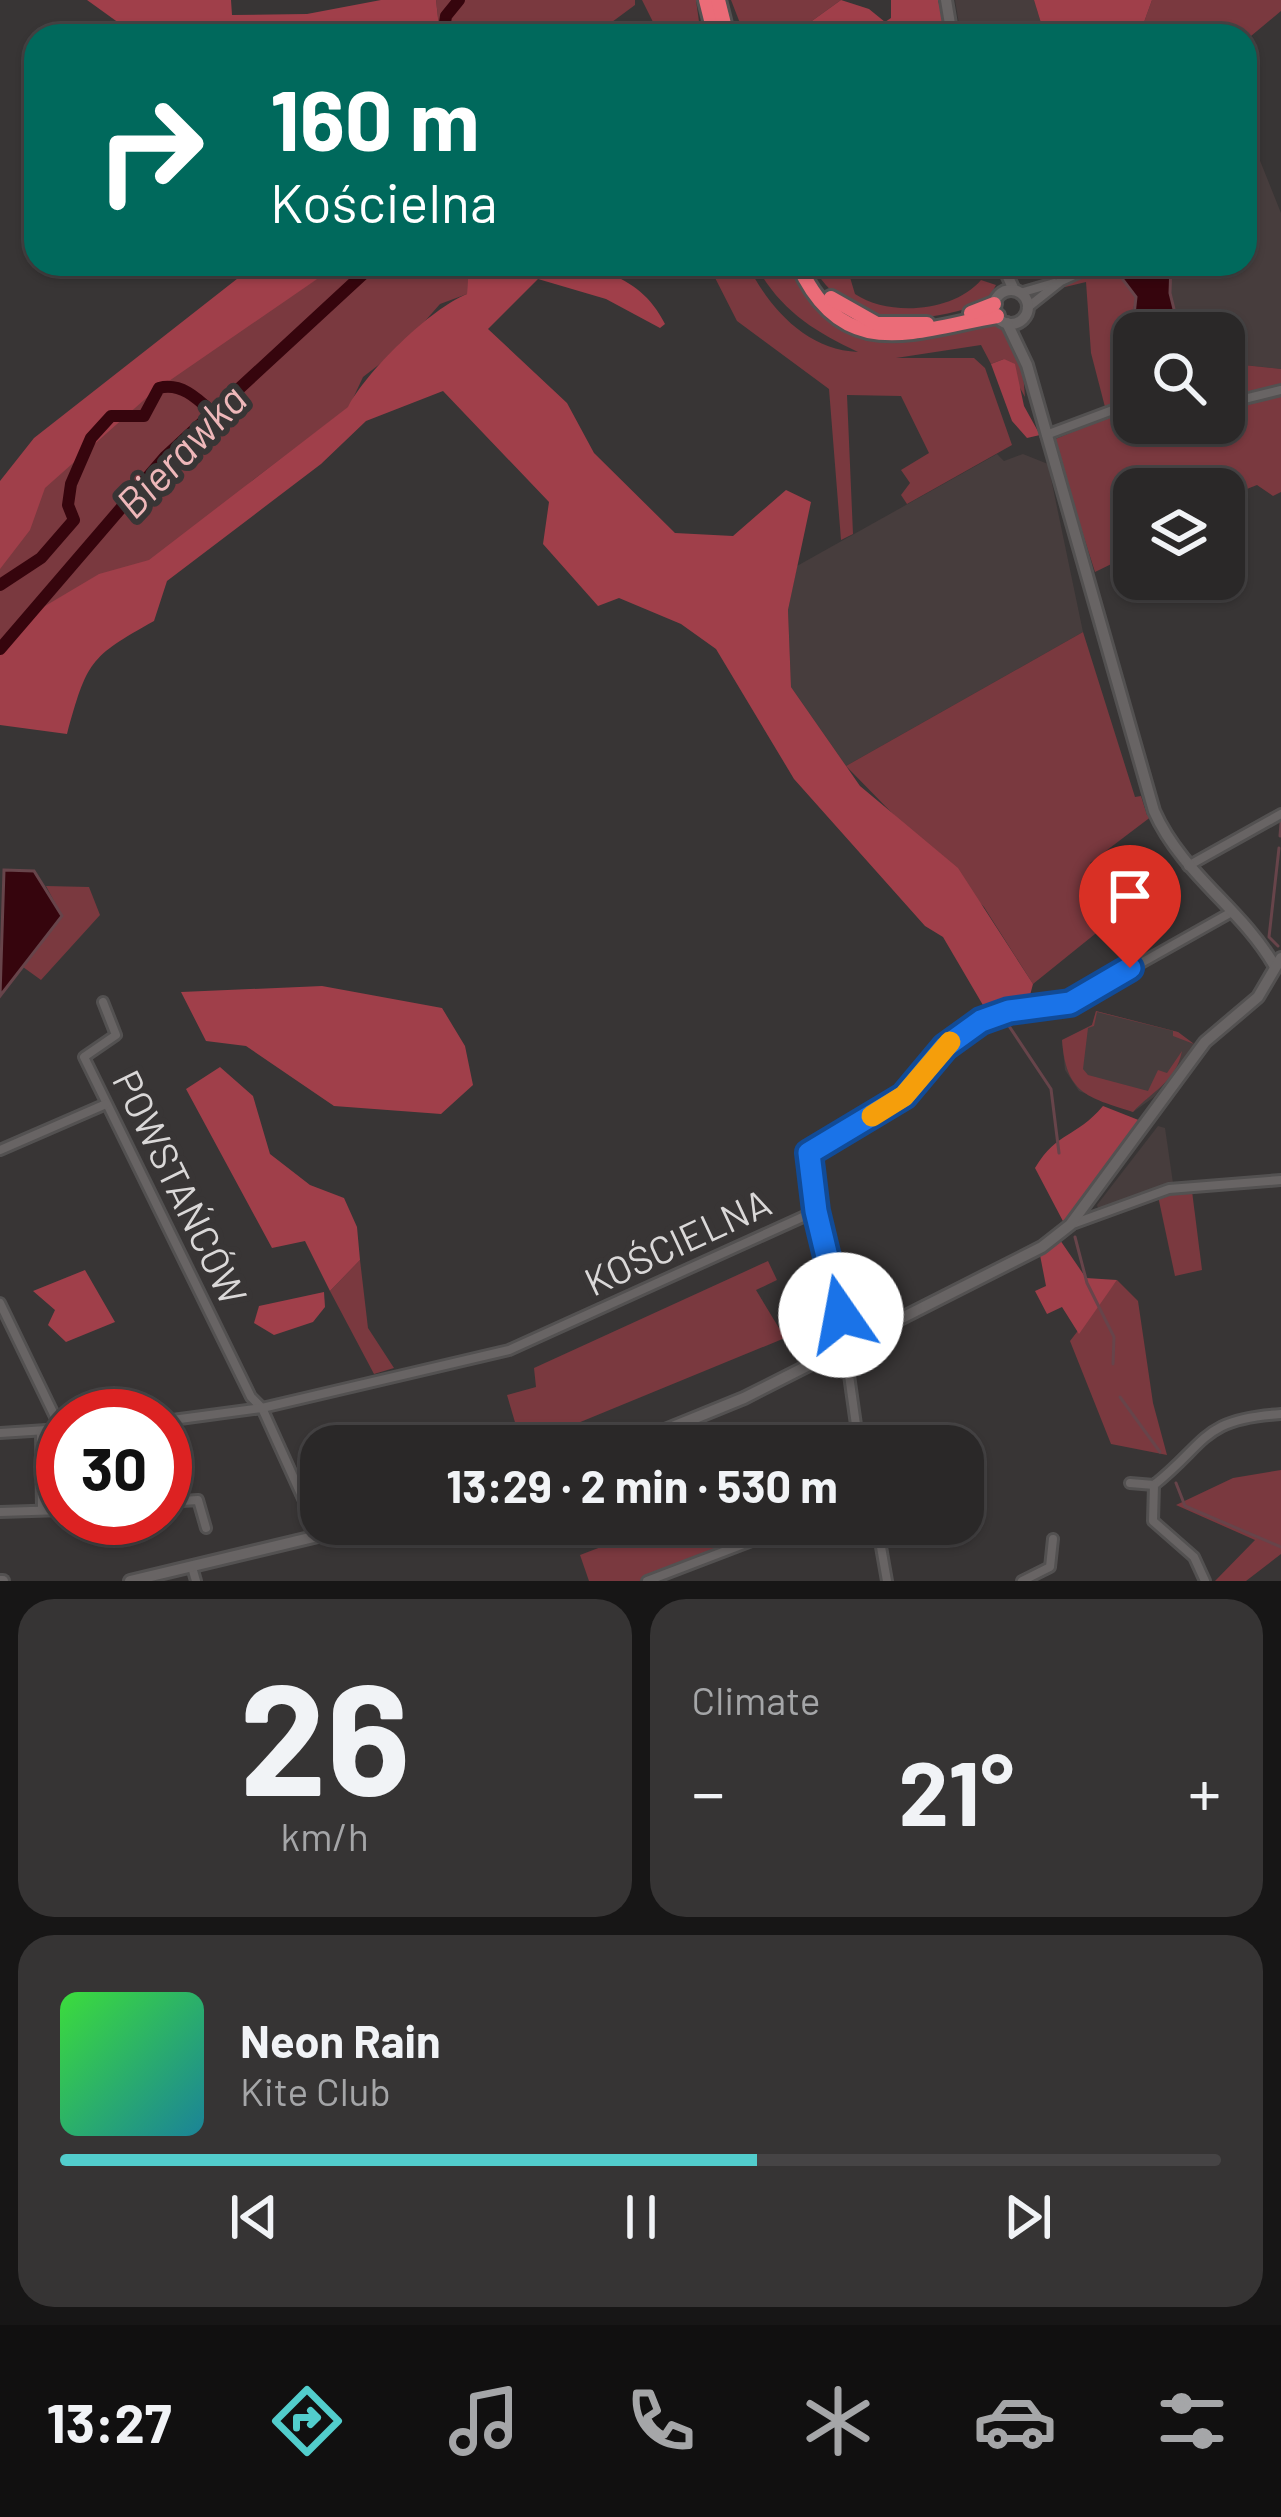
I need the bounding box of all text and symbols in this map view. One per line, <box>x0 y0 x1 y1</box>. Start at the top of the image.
text: 160 m <box>270 67 480 168</box>
icon: right <box>72 72 228 228</box>
text: Kościelna <box>270 169 498 234</box>
map controls <box>1113 312 1245 600</box>
button: search <box>1113 312 1245 444</box>
water label: Bierawka <box>104 373 256 527</box>
button: layers <box>1113 468 1245 600</box>
pin <box>1079 845 1181 968</box>
icon: arrive <box>1097 863 1163 929</box>
street label: POWSTAŃCÓW <box>104 1062 258 1312</box>
street label: KOŚCIELNA <box>576 1177 778 1305</box>
position arrow <box>778 1252 904 1378</box>
speed limit sign: 30 <box>36 1389 192 1545</box>
text: 13:29 · 2 min · 530 m <box>446 1458 838 1512</box>
text: 26 <box>239 1640 410 1827</box>
text: Climate <box>692 1676 821 1723</box>
text: 21° <box>898 1736 1014 1844</box>
text: − <box>692 1751 725 1830</box>
text: + <box>1188 1751 1221 1830</box>
text: km/h <box>281 1812 369 1859</box>
text: Neon Rain <box>240 2013 441 2067</box>
text: Kite Club <box>240 2067 391 2114</box>
icon: previous <box>221 2184 287 2250</box>
icon: pause <box>608 2184 674 2250</box>
icon: next <box>995 2184 1061 2250</box>
icon: directions <box>265 2379 349 2463</box>
icon: music <box>442 2379 526 2463</box>
icon: phone <box>619 2379 703 2463</box>
icon: climate <box>796 2379 880 2463</box>
icon: car <box>973 2379 1057 2463</box>
icon: filters <box>1150 2379 1234 2463</box>
text: 13:27 <box>47 2389 172 2454</box>

